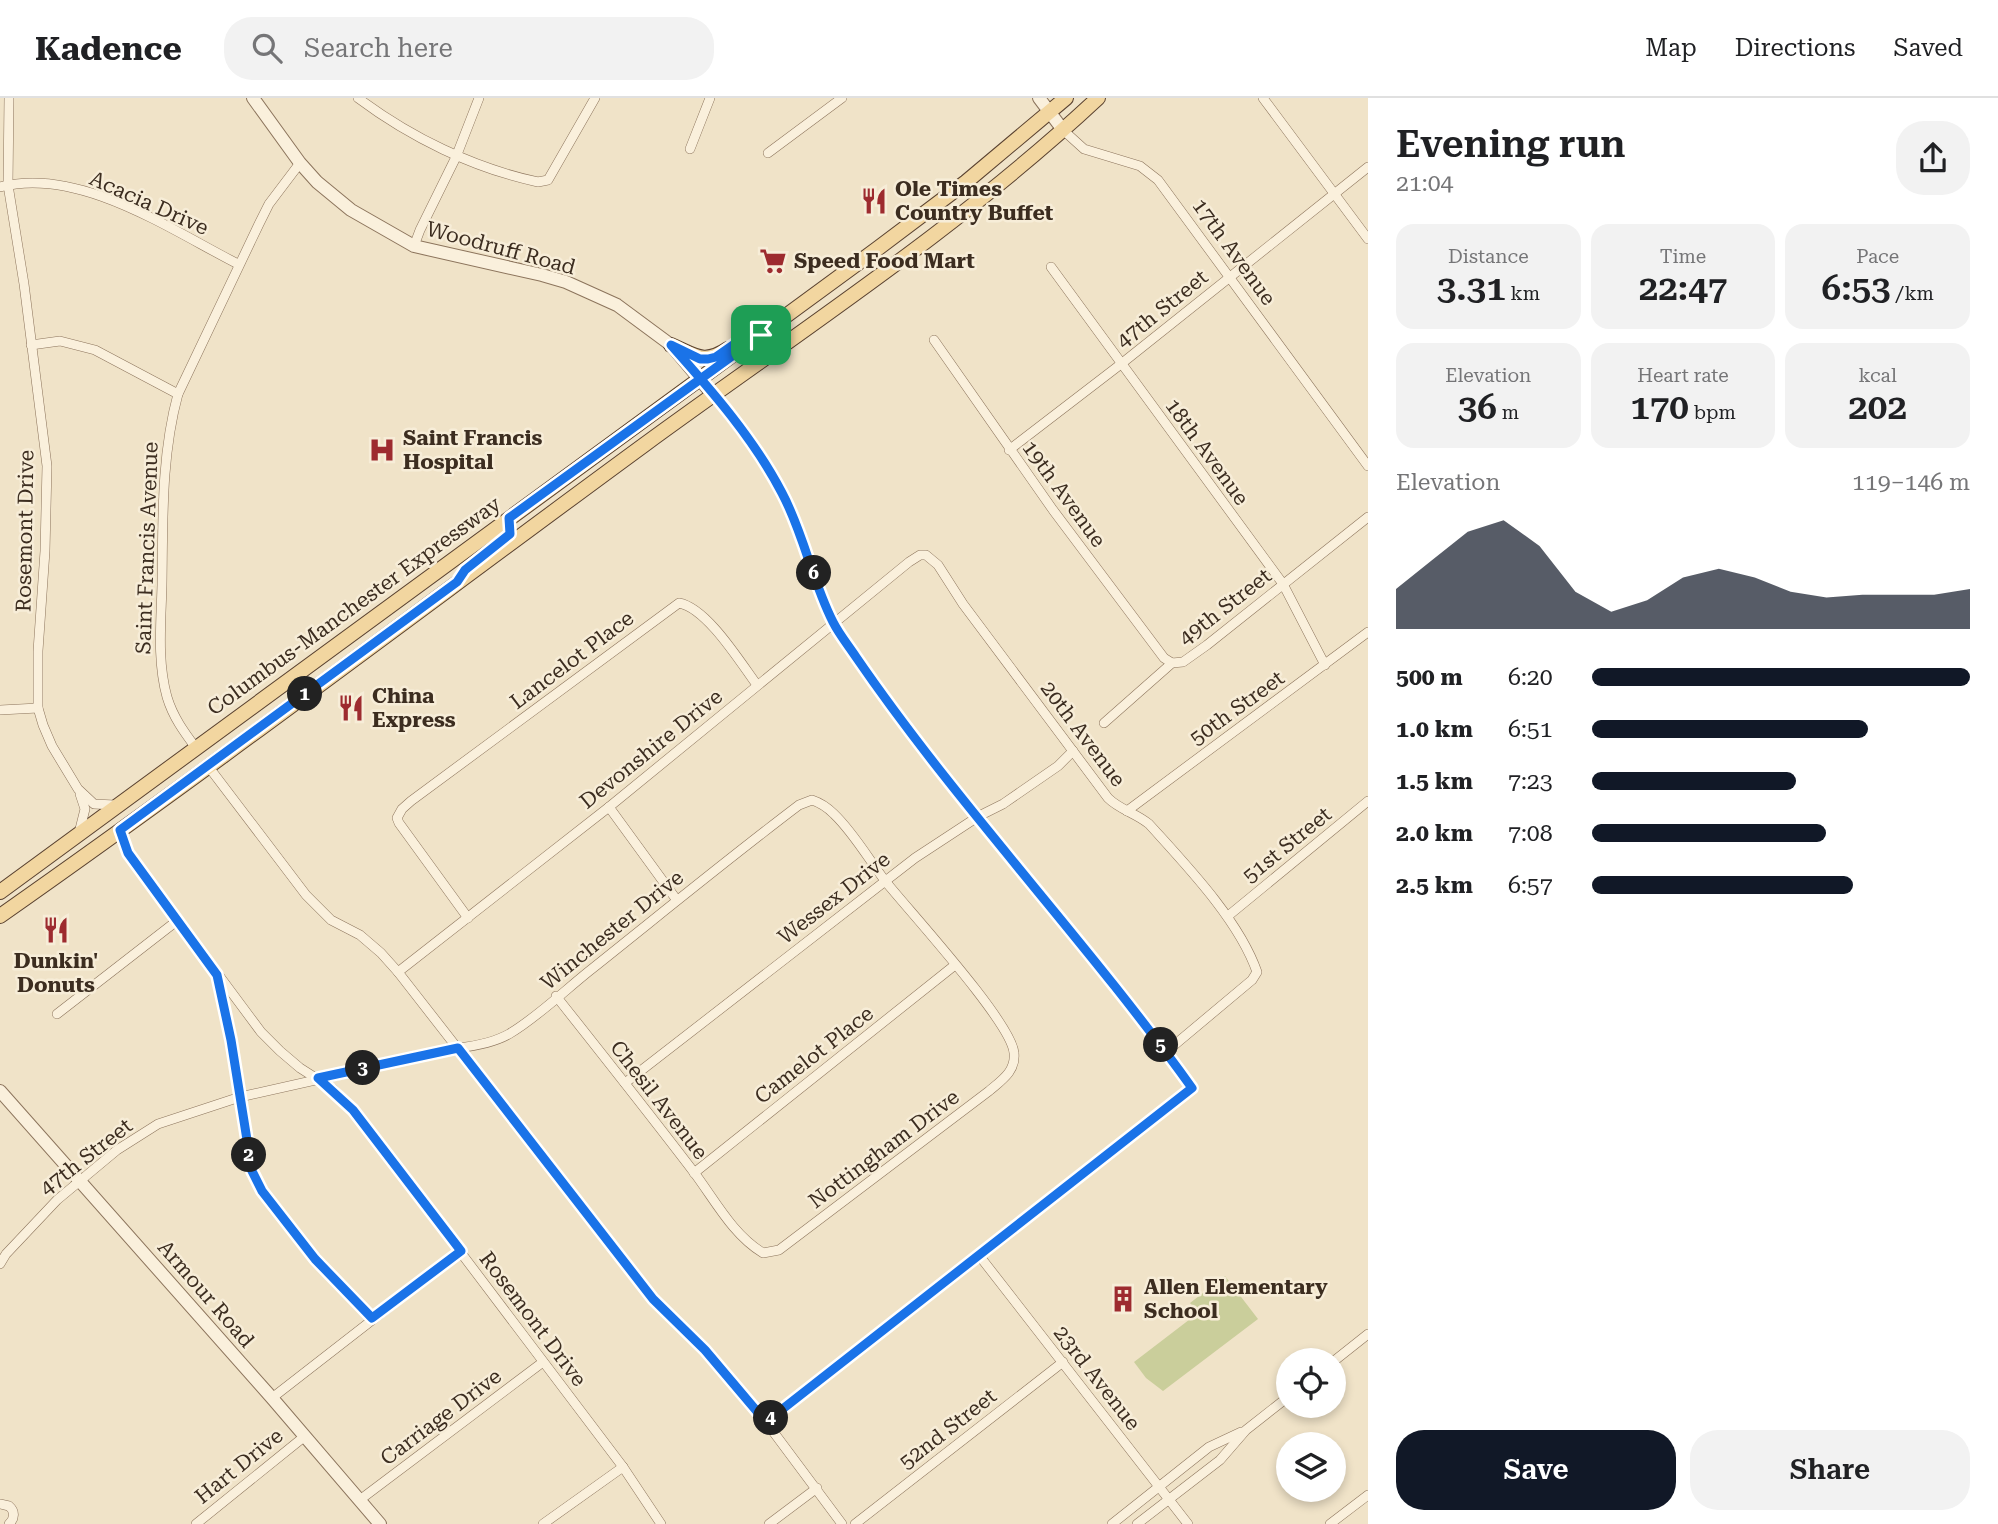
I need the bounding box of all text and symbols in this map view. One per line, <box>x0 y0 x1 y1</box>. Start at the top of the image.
search box <box>224 17 714 80</box>
text: Kadence <box>35 29 182 68</box>
icon: search <box>248 29 286 67</box>
text: Search here <box>304 33 453 63</box>
text: Map <box>1645 34 1697 62</box>
text: Directions <box>1735 34 1855 62</box>
text: Saved <box>1893 34 1963 62</box>
button: share <box>1896 121 1970 195</box>
text: Evening run <box>1396 122 1625 166</box>
street label: Acacia Drive <box>86 166 212 240</box>
text: 21:04 <box>1396 170 1453 197</box>
place label: Ole Times Country Buffet <box>895 177 1054 225</box>
restaurant icon: Ole Times Country Buffet <box>859 186 889 216</box>
street label: 17th Avenue <box>1187 194 1281 310</box>
street label: Woodruff Road <box>424 217 579 280</box>
text: Distance <box>1448 245 1529 268</box>
text: Time <box>1660 245 1706 268</box>
text: Pace <box>1856 245 1899 268</box>
supermarket icon: Speed Food Mart <box>758 246 788 276</box>
place label: Speed Food Mart <box>794 249 975 273</box>
street label: 47th Street <box>1112 265 1213 353</box>
text: 3.31 <box>1437 268 1506 309</box>
text: 22:47 <box>1639 268 1727 309</box>
text: 6:53 <box>1822 268 1891 309</box>
text: km <box>1506 282 1540 305</box>
text: /km <box>1891 282 1934 305</box>
pin <box>731 305 791 365</box>
icon: arrive <box>742 316 780 354</box>
text: Elevation <box>1445 364 1531 387</box>
text: Heart rate <box>1637 364 1729 387</box>
text: kcal <box>1859 364 1897 387</box>
text: 36 <box>1458 387 1497 428</box>
text: 170 <box>1630 387 1689 428</box>
text: 202 <box>1848 387 1907 428</box>
street label: 18th Avenue <box>1160 394 1254 510</box>
text: m <box>1497 401 1519 424</box>
text: bpm <box>1689 401 1736 424</box>
place label: Saint Francis Hospital <box>403 426 542 474</box>
hospital icon: Saint Francis Hospital <box>367 435 397 465</box>
street label: 19th Avenue <box>1017 436 1111 552</box>
street label: Saint Francis Avenue <box>131 441 163 655</box>
street label: Rosemont Drive <box>12 450 38 612</box>
text: Elevation <box>1396 469 1500 496</box>
text: 119–146 m <box>1852 469 1970 496</box>
street label: Columbus-Manchester Expressway <box>203 491 506 720</box>
pin: 6 <box>796 556 832 590</box>
text: 6 <box>808 561 819 584</box>
street label: 49th Street <box>1174 563 1276 650</box>
street label: Lancelot Place <box>506 606 638 714</box>
text: 500 m <box>1396 664 1463 691</box>
text: 6:20 <box>1508 664 1553 691</box>
street label: 50th Street <box>1185 666 1289 750</box>
pin: 1 <box>288 676 322 712</box>
street label: 20th Avenue <box>1036 677 1130 791</box>
text: 1 <box>299 682 310 705</box>
place label: China Express <box>372 684 456 732</box>
street label: Devonshire Drive <box>575 684 727 814</box>
restaurant icon: China Express <box>336 693 366 723</box>
text: 1.0 km <box>1396 716 1473 743</box>
text: 6:51 <box>1508 716 1553 743</box>
text: 1.5 km <box>1396 768 1473 795</box>
text: 7:23 <box>1508 768 1553 795</box>
street label: 51st Street <box>1238 802 1336 888</box>
text: 2.0 km <box>1396 820 1473 847</box>
text: 7:08 <box>1508 820 1553 847</box>
street label: Wessex Drive <box>773 847 895 949</box>
street label: Winchester Drive <box>536 865 688 995</box>
text: 2.5 km <box>1396 872 1473 899</box>
text: 6:57 <box>1508 872 1553 899</box>
restaurant icon: Dunkin' Donuts <box>41 915 71 945</box>
place label: Dunkin' Donuts <box>14 949 98 997</box>
street label: Camelot Place <box>750 1001 878 1109</box>
pin: 5 <box>1144 1028 1178 1062</box>
text: 5 <box>1155 1033 1166 1056</box>
street label: Chesil Avenue <box>605 1036 713 1164</box>
pin: 3 <box>346 1051 380 1086</box>
text: 3 <box>357 1056 368 1079</box>
street label: Nottingham Drive <box>804 1085 964 1213</box>
street label: 47th Street <box>35 1113 137 1200</box>
pin: 2 <box>232 1138 266 1172</box>
text: 2 <box>243 1143 254 1166</box>
street label: Armour Road <box>153 1236 259 1353</box>
street label: Rosemont Drive <box>475 1247 591 1391</box>
place label: Allen Elementary School <box>1144 1275 1328 1323</box>
building icon: Allen Elementary School <box>1108 1284 1138 1314</box>
street label: 23rd Avenue <box>1049 1321 1145 1435</box>
map controls <box>1276 1348 1346 1502</box>
button: locate <box>1276 1348 1346 1418</box>
street label: Carriage Drive <box>376 1364 506 1470</box>
street label: 52nd Street <box>895 1384 1001 1474</box>
pin: 4 <box>754 1400 788 1436</box>
text: 4 <box>765 1406 776 1429</box>
street label: Hart Drive <box>190 1423 288 1509</box>
button: Save <box>1396 1430 1676 1510</box>
button: Share <box>1690 1430 1970 1510</box>
button: layers <box>1276 1432 1346 1502</box>

